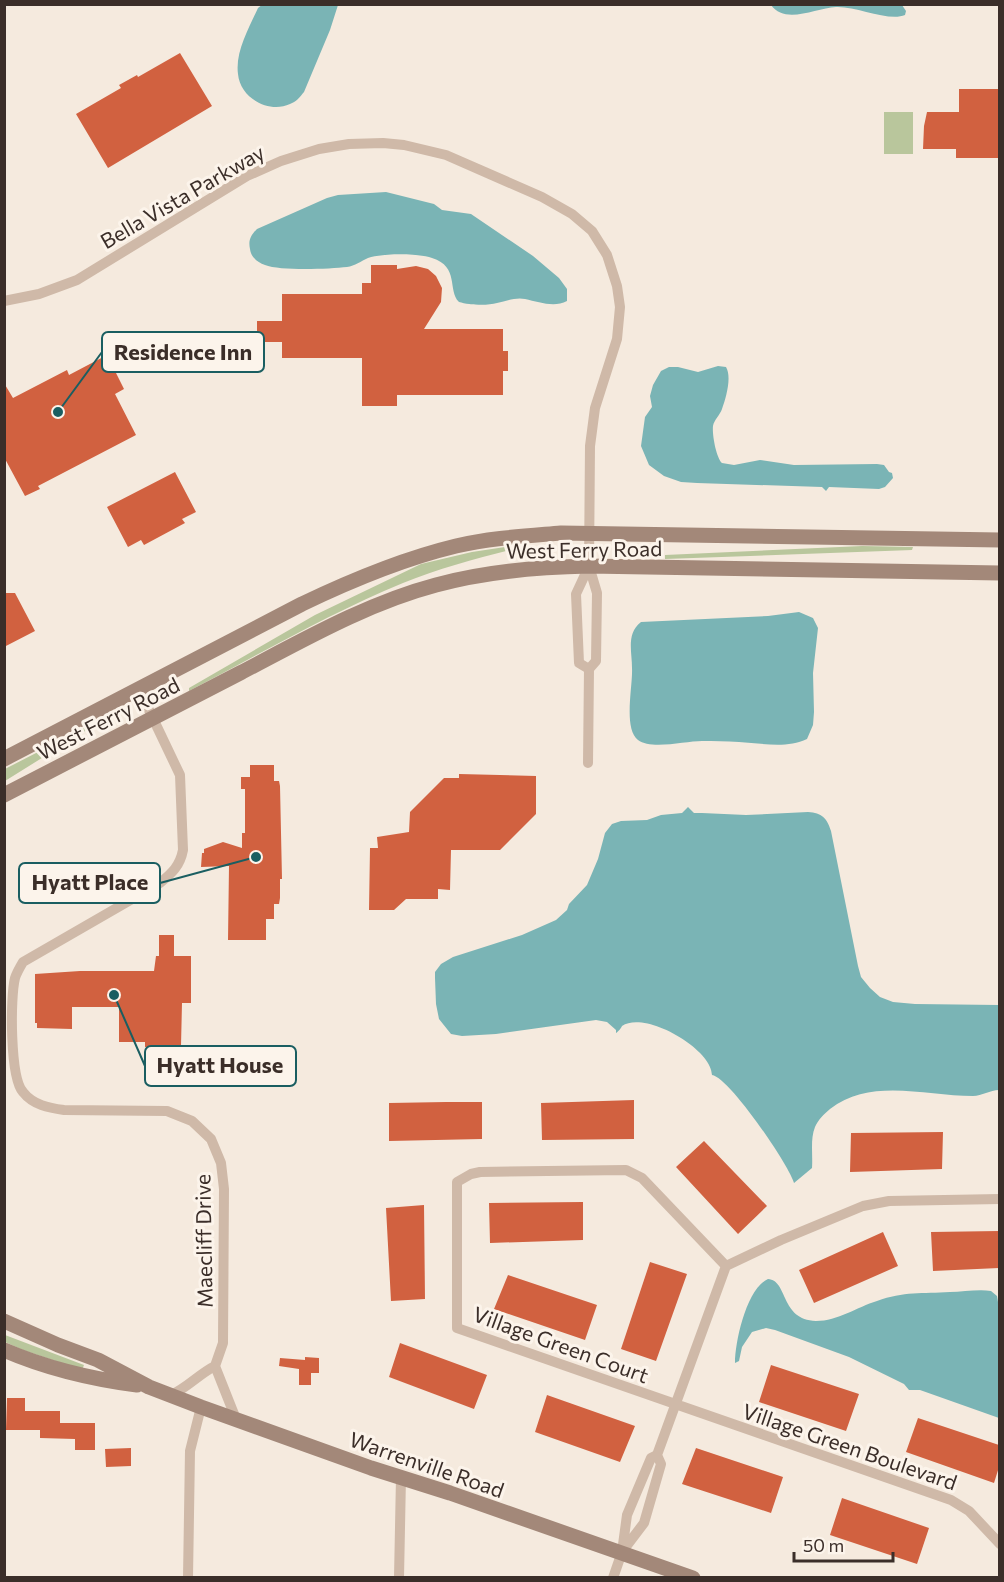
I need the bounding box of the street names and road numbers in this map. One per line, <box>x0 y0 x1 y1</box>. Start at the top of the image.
street label: Bella Vista Parkway <box>95 139 269 253</box>
street label: West Ferry Road <box>506 535 662 563</box>
street label: West Ferry Road <box>33 671 183 765</box>
street label: Maecliff Drive <box>189 1174 217 1308</box>
street label: Village Green Court <box>470 1301 652 1387</box>
street label: Village Green Boulevard <box>740 1398 960 1494</box>
street label: Warrenville Road <box>347 1426 507 1502</box>

